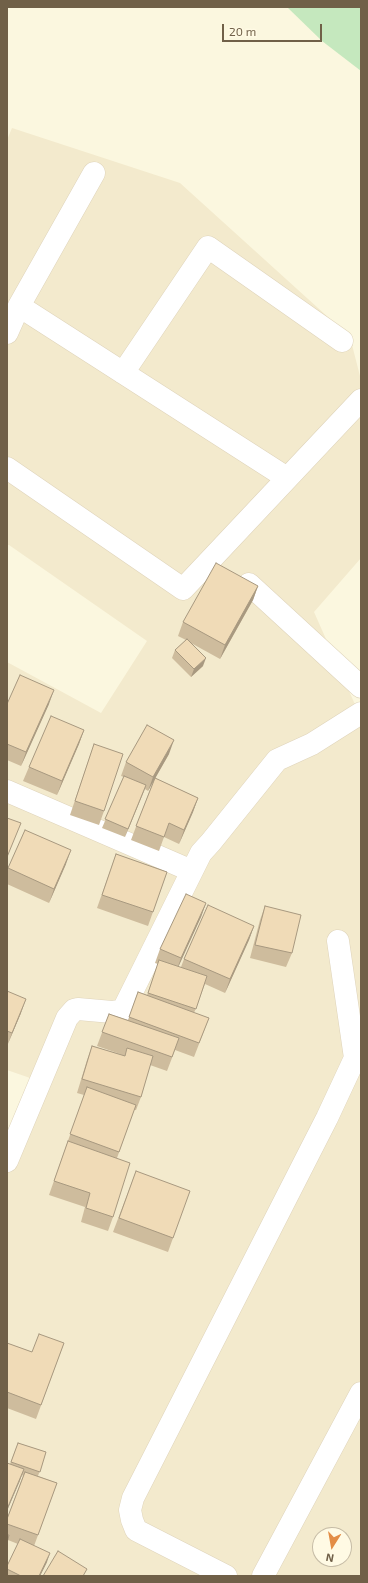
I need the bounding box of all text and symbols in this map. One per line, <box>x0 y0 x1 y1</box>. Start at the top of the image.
scale bar <box>224 16 324 42</box>
text: 20 m <box>229 24 256 38</box>
north arrow <box>312 1527 352 1567</box>
text: N <box>325 1551 335 1565</box>

